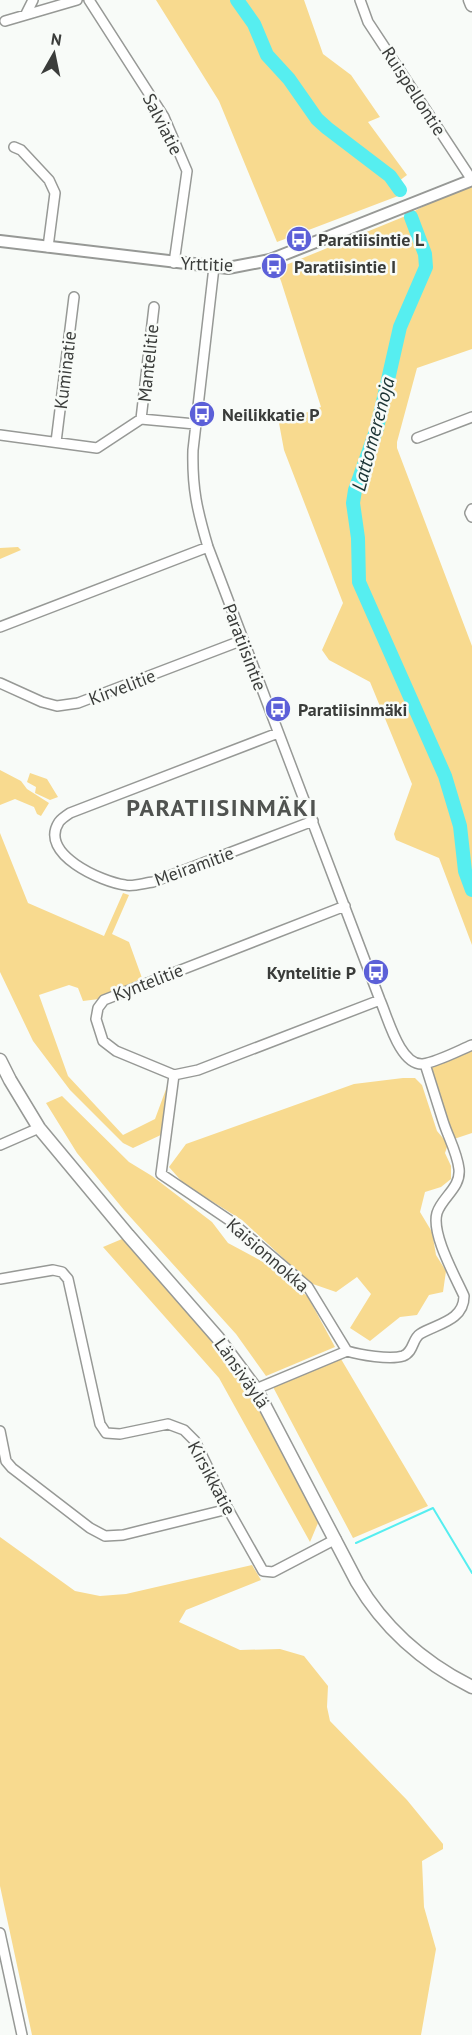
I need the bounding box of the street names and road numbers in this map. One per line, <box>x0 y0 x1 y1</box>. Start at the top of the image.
street label: Ruispellontie <box>377 42 451 140</box>
street label: Salviatie <box>138 89 188 159</box>
street label: Yrttitie <box>180 252 234 276</box>
street label: Mantelitie <box>132 323 164 403</box>
street label: Kuminatie <box>49 330 81 410</box>
street label: Paratiisintie <box>218 600 272 694</box>
street label: Kirvelitie <box>85 664 159 710</box>
street label: Meiramitie <box>151 841 237 891</box>
street label: Kyntelitie <box>110 958 186 1006</box>
street label: Kaisionnokka <box>222 1213 314 1297</box>
street label: Länsiväylä <box>209 1333 275 1413</box>
street label: Kirsikkatie <box>183 1437 241 1519</box>

